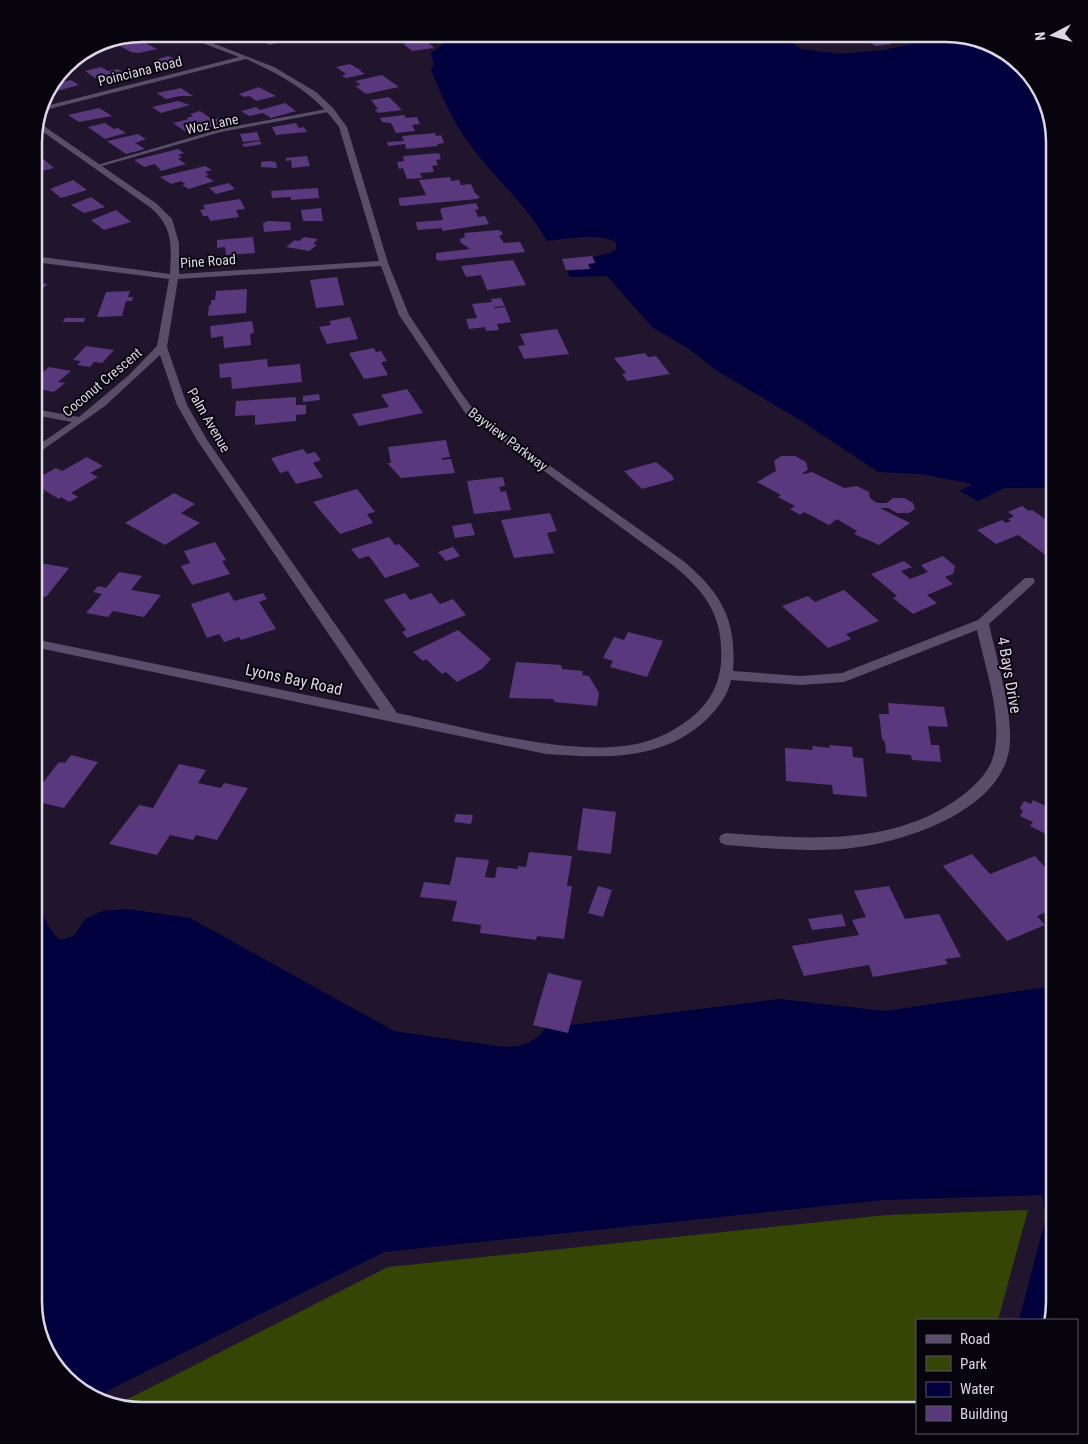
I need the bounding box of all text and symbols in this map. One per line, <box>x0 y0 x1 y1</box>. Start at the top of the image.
north arrow <box>1028 10 1078 60</box>
text: N <box>1032 31 1048 41</box>
street label: Poinciana Road <box>96 53 184 89</box>
street label: Woz Lane <box>184 111 240 137</box>
street label: Pine Road <box>180 251 236 271</box>
street label: Coconut Crescent <box>59 344 145 420</box>
street label: Palm Avenue <box>184 385 234 455</box>
street label: Bayview Parkway <box>465 404 551 474</box>
street label: 4 Bays Drive <box>993 635 1026 715</box>
street label: Lyons Bay Road <box>244 660 344 699</box>
legend <box>916 1319 1078 1434</box>
text: Road <box>960 1330 990 1348</box>
text: Park <box>960 1355 987 1373</box>
text: Water <box>960 1380 995 1398</box>
text: Building <box>960 1405 1008 1423</box>

